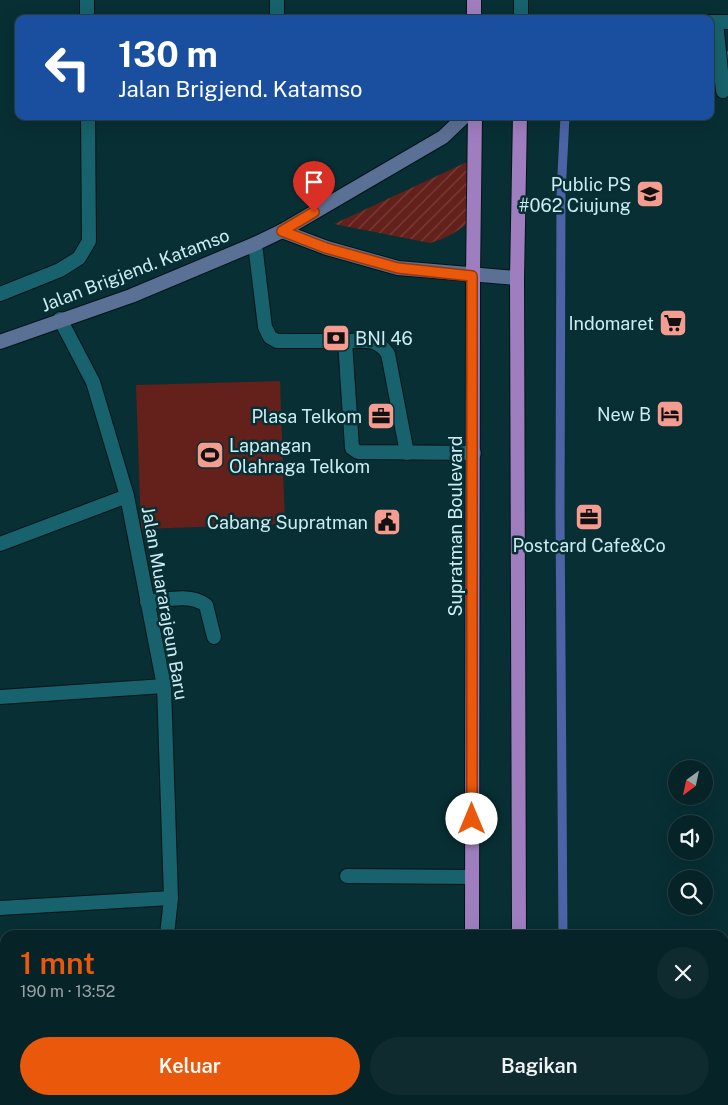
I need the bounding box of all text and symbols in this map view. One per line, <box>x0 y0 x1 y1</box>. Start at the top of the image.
text: 130 m <box>118 34 218 75</box>
icon: left <box>35 35 100 100</box>
text: Jalan Brigjend. Katamso <box>118 76 362 102</box>
pin <box>293 161 335 212</box>
icon: arrive <box>300 168 328 196</box>
place label: Public PS #062 Ciujung <box>519 174 631 216</box>
school or university icon: Public PS #062 Ciujung <box>635 179 665 209</box>
street label: Jalan Brigjend. Katamso <box>38 224 232 316</box>
supermarket icon: Indomaret <box>658 308 688 338</box>
place label: Indomaret <box>568 313 654 334</box>
bank icon: BNI 46 <box>321 323 351 353</box>
place label: BNI 46 <box>355 328 413 349</box>
hotel icon: New B <box>655 399 685 429</box>
office icon: Plasa Telkom <box>366 401 396 431</box>
place label: New B <box>597 404 651 425</box>
place label: Plasa Telkom <box>251 406 362 427</box>
place label: Lapangan Olahraga Telkom <box>229 435 370 477</box>
street label: Supratman Boulevard <box>445 435 466 617</box>
sports icon: Lapangan Olahraga Telkom <box>195 440 225 470</box>
office icon: Postcard Cafe&Co <box>574 502 604 532</box>
street label: Jalan Muararajeun Baru <box>138 504 192 702</box>
public building icon: Cabang Supratman <box>372 507 402 537</box>
place label: Cabang Supratman <box>207 512 368 533</box>
place label: Postcard Cafe&Co <box>512 535 666 556</box>
north arrow <box>668 760 712 805</box>
map controls <box>668 760 713 915</box>
position arrow <box>445 792 497 844</box>
button: sound <box>668 815 713 860</box>
button: search <box>668 870 713 915</box>
text: 1 mnt <box>20 945 95 981</box>
button: close <box>657 947 709 999</box>
text: 190 m · 13:52 <box>20 982 115 1001</box>
button: Keluar <box>20 1037 360 1095</box>
button: Bagikan <box>370 1037 709 1095</box>

